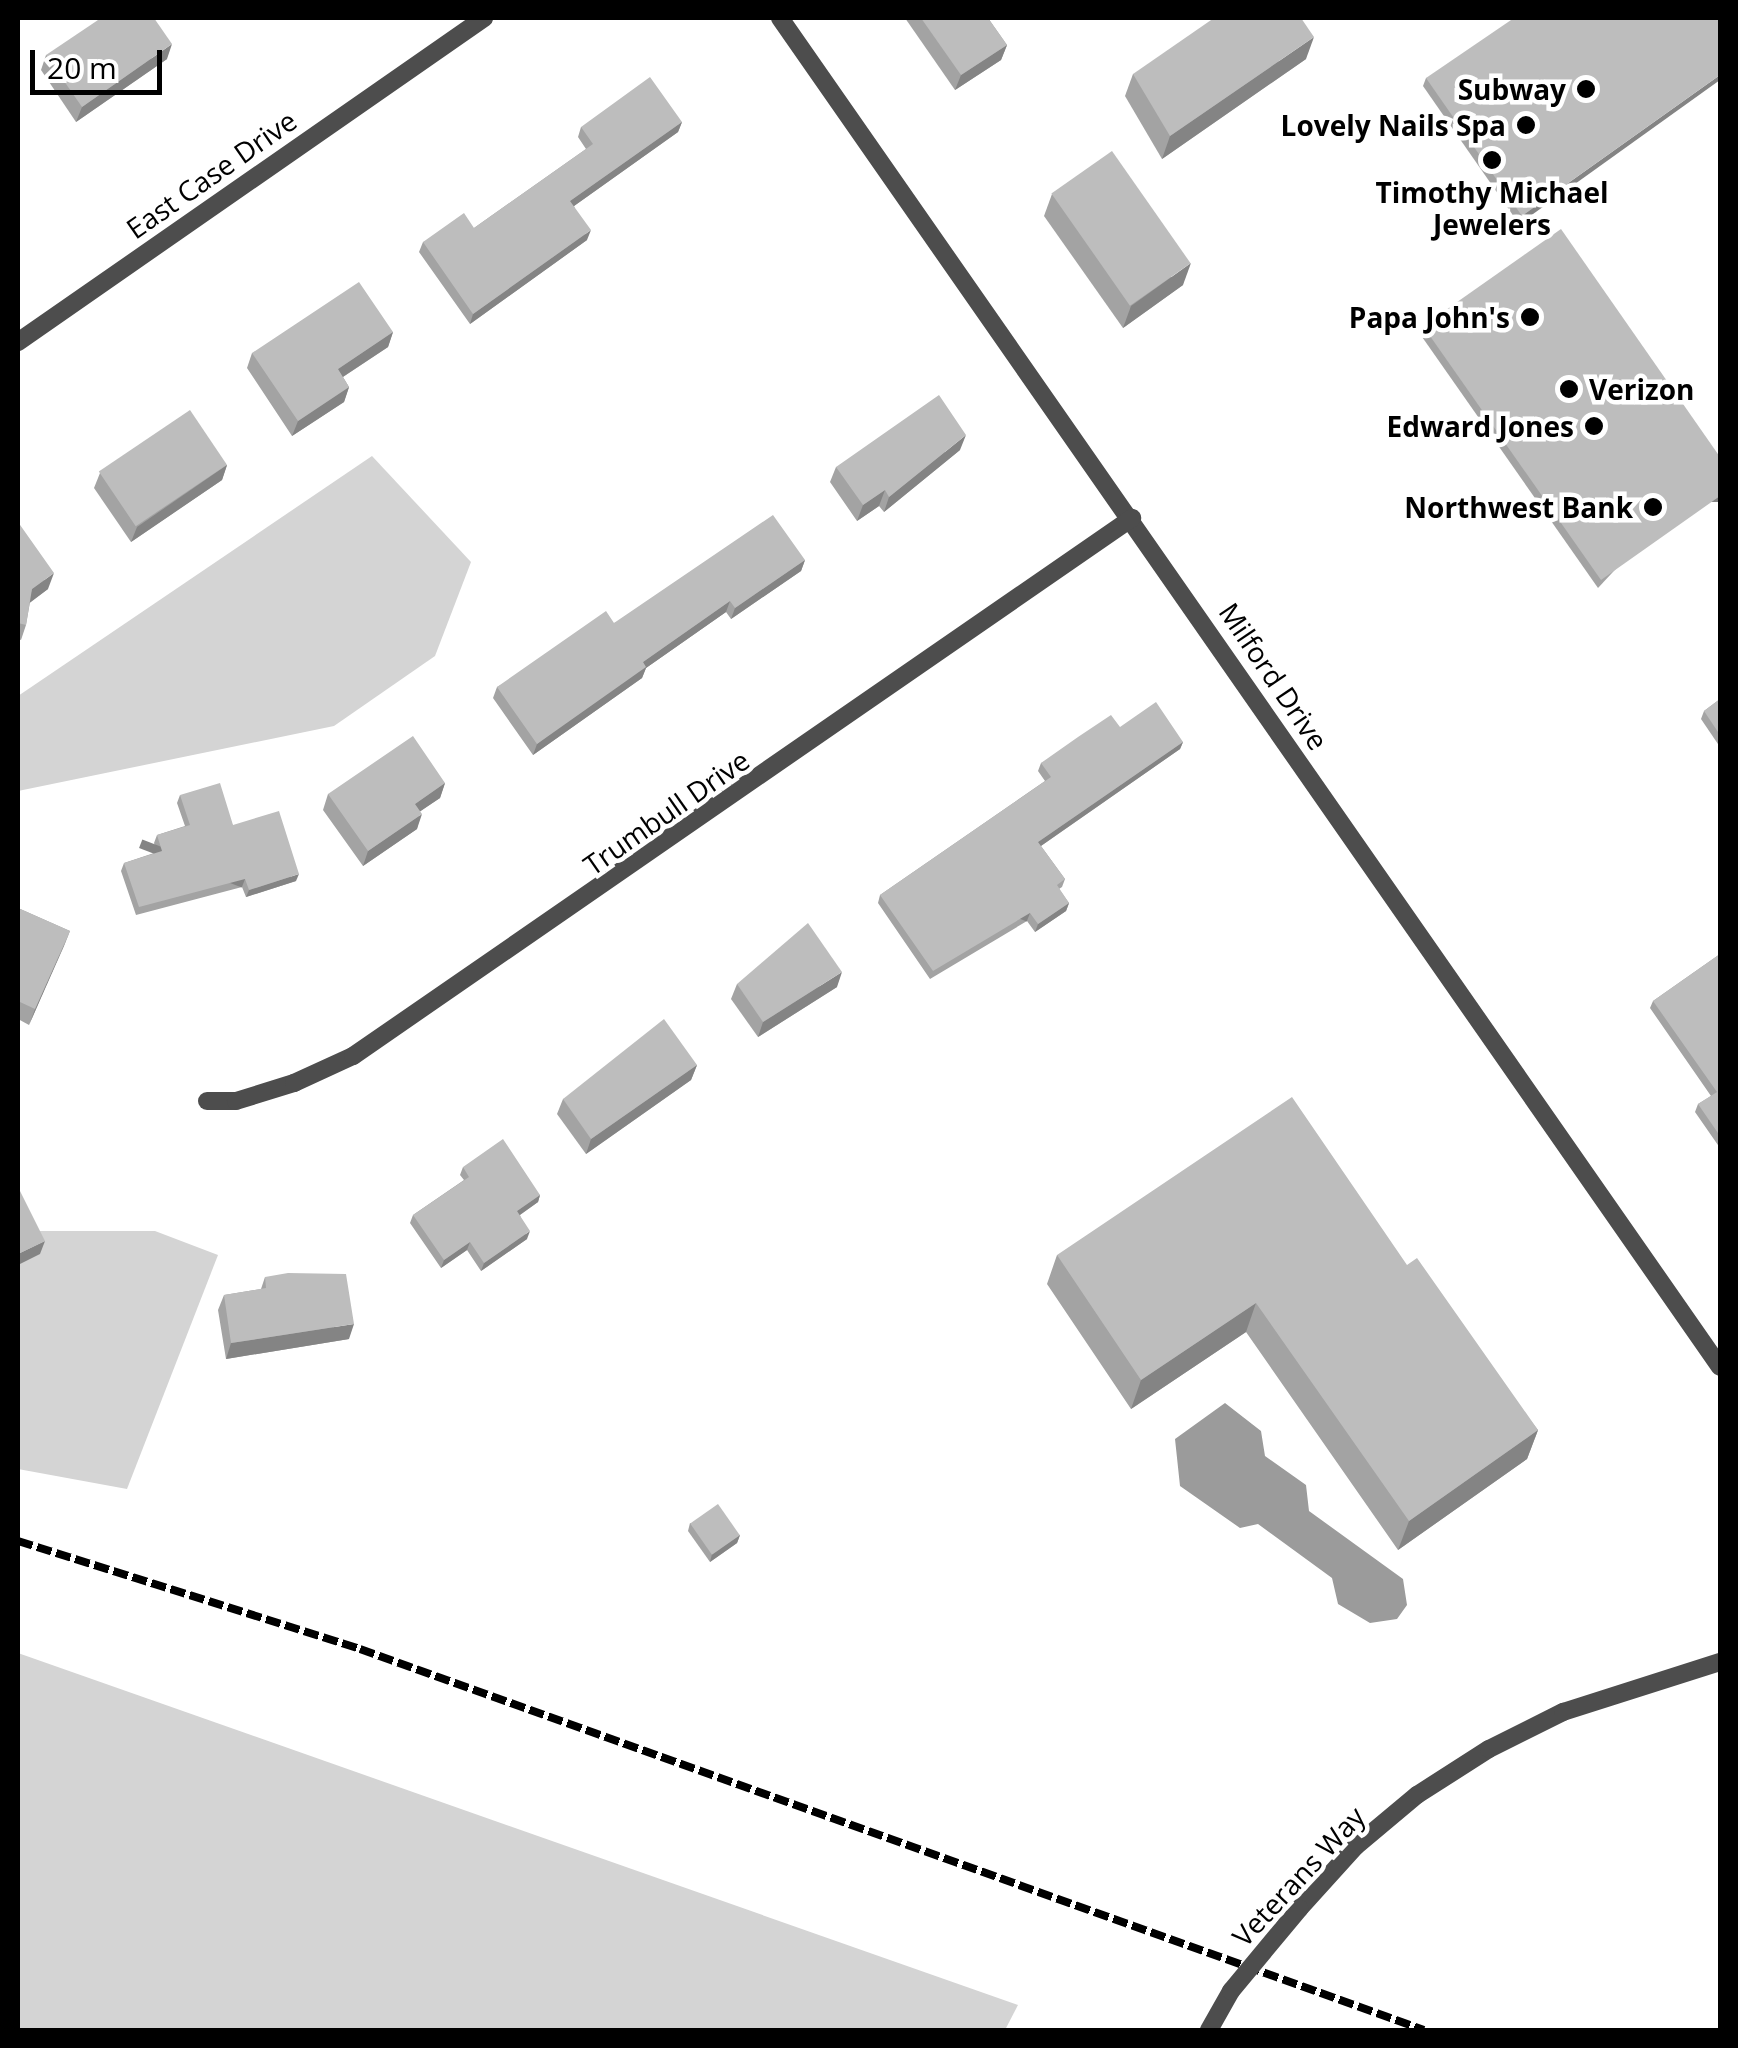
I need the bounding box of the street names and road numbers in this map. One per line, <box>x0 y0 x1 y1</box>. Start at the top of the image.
street label: East Case Drive <box>120 103 302 245</box>
street label: Milford Drive <box>1213 596 1335 756</box>
street label: Trumbull Drive <box>577 743 755 881</box>
street label: Veterans Way <box>1225 1799 1371 1953</box>

